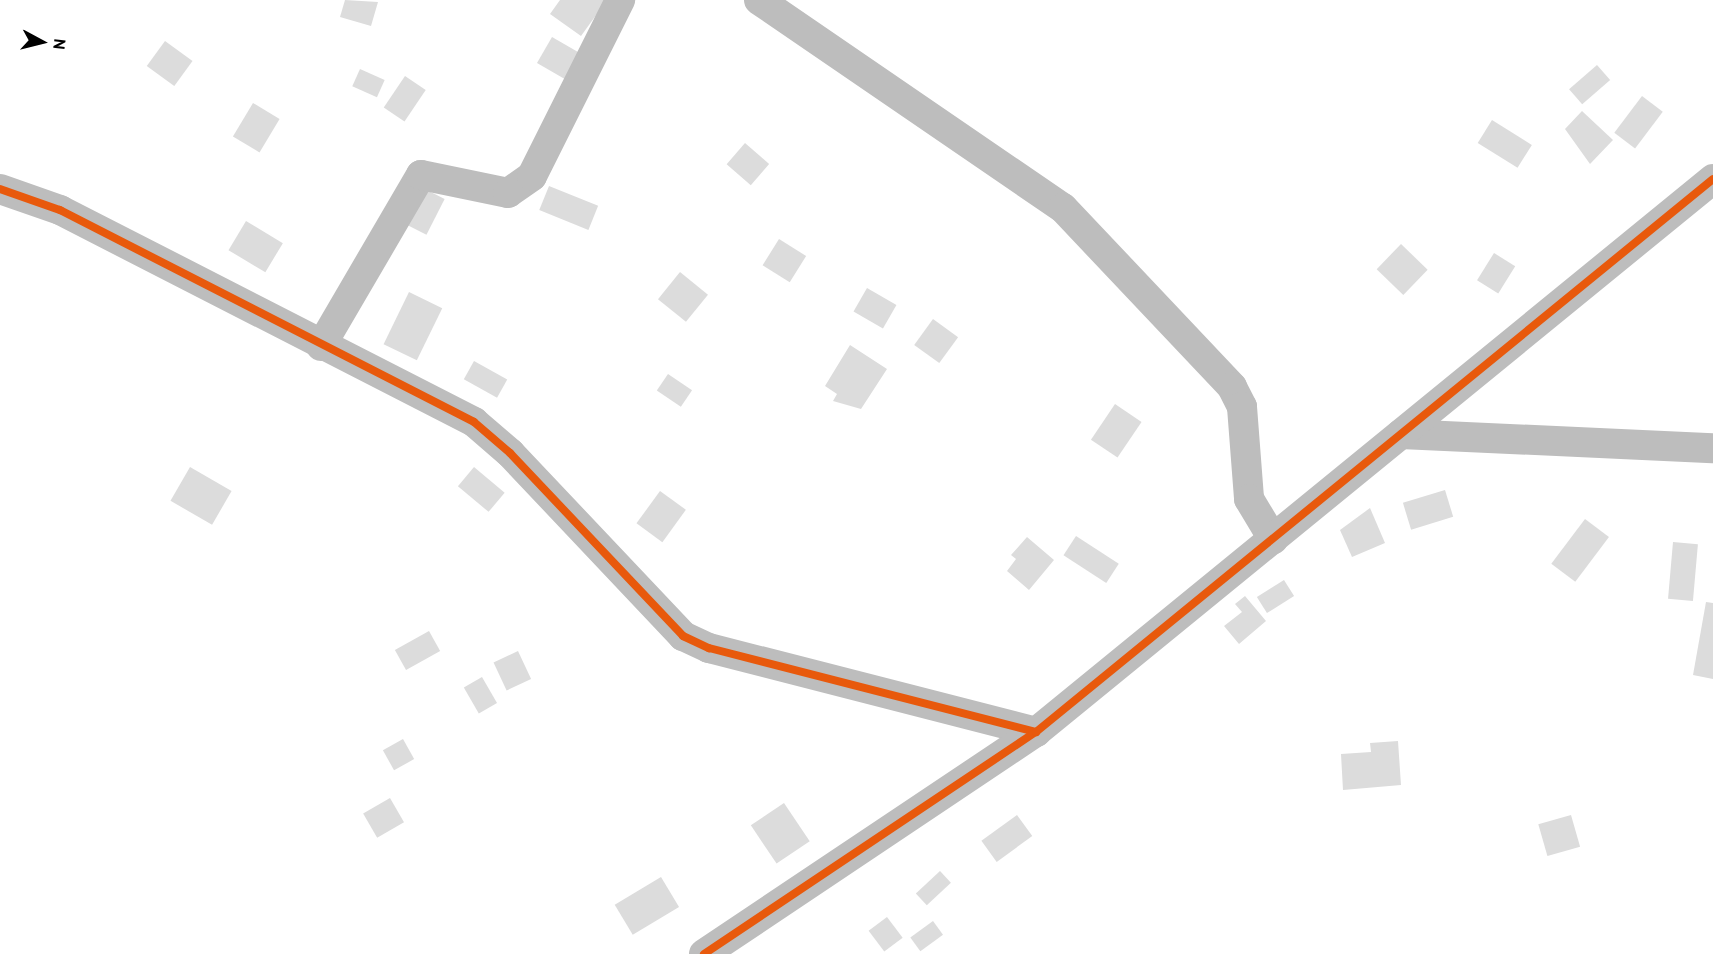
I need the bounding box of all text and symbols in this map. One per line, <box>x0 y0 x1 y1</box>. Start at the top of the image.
north arrow <box>12 12 72 72</box>
text: N <box>49 38 70 51</box>

